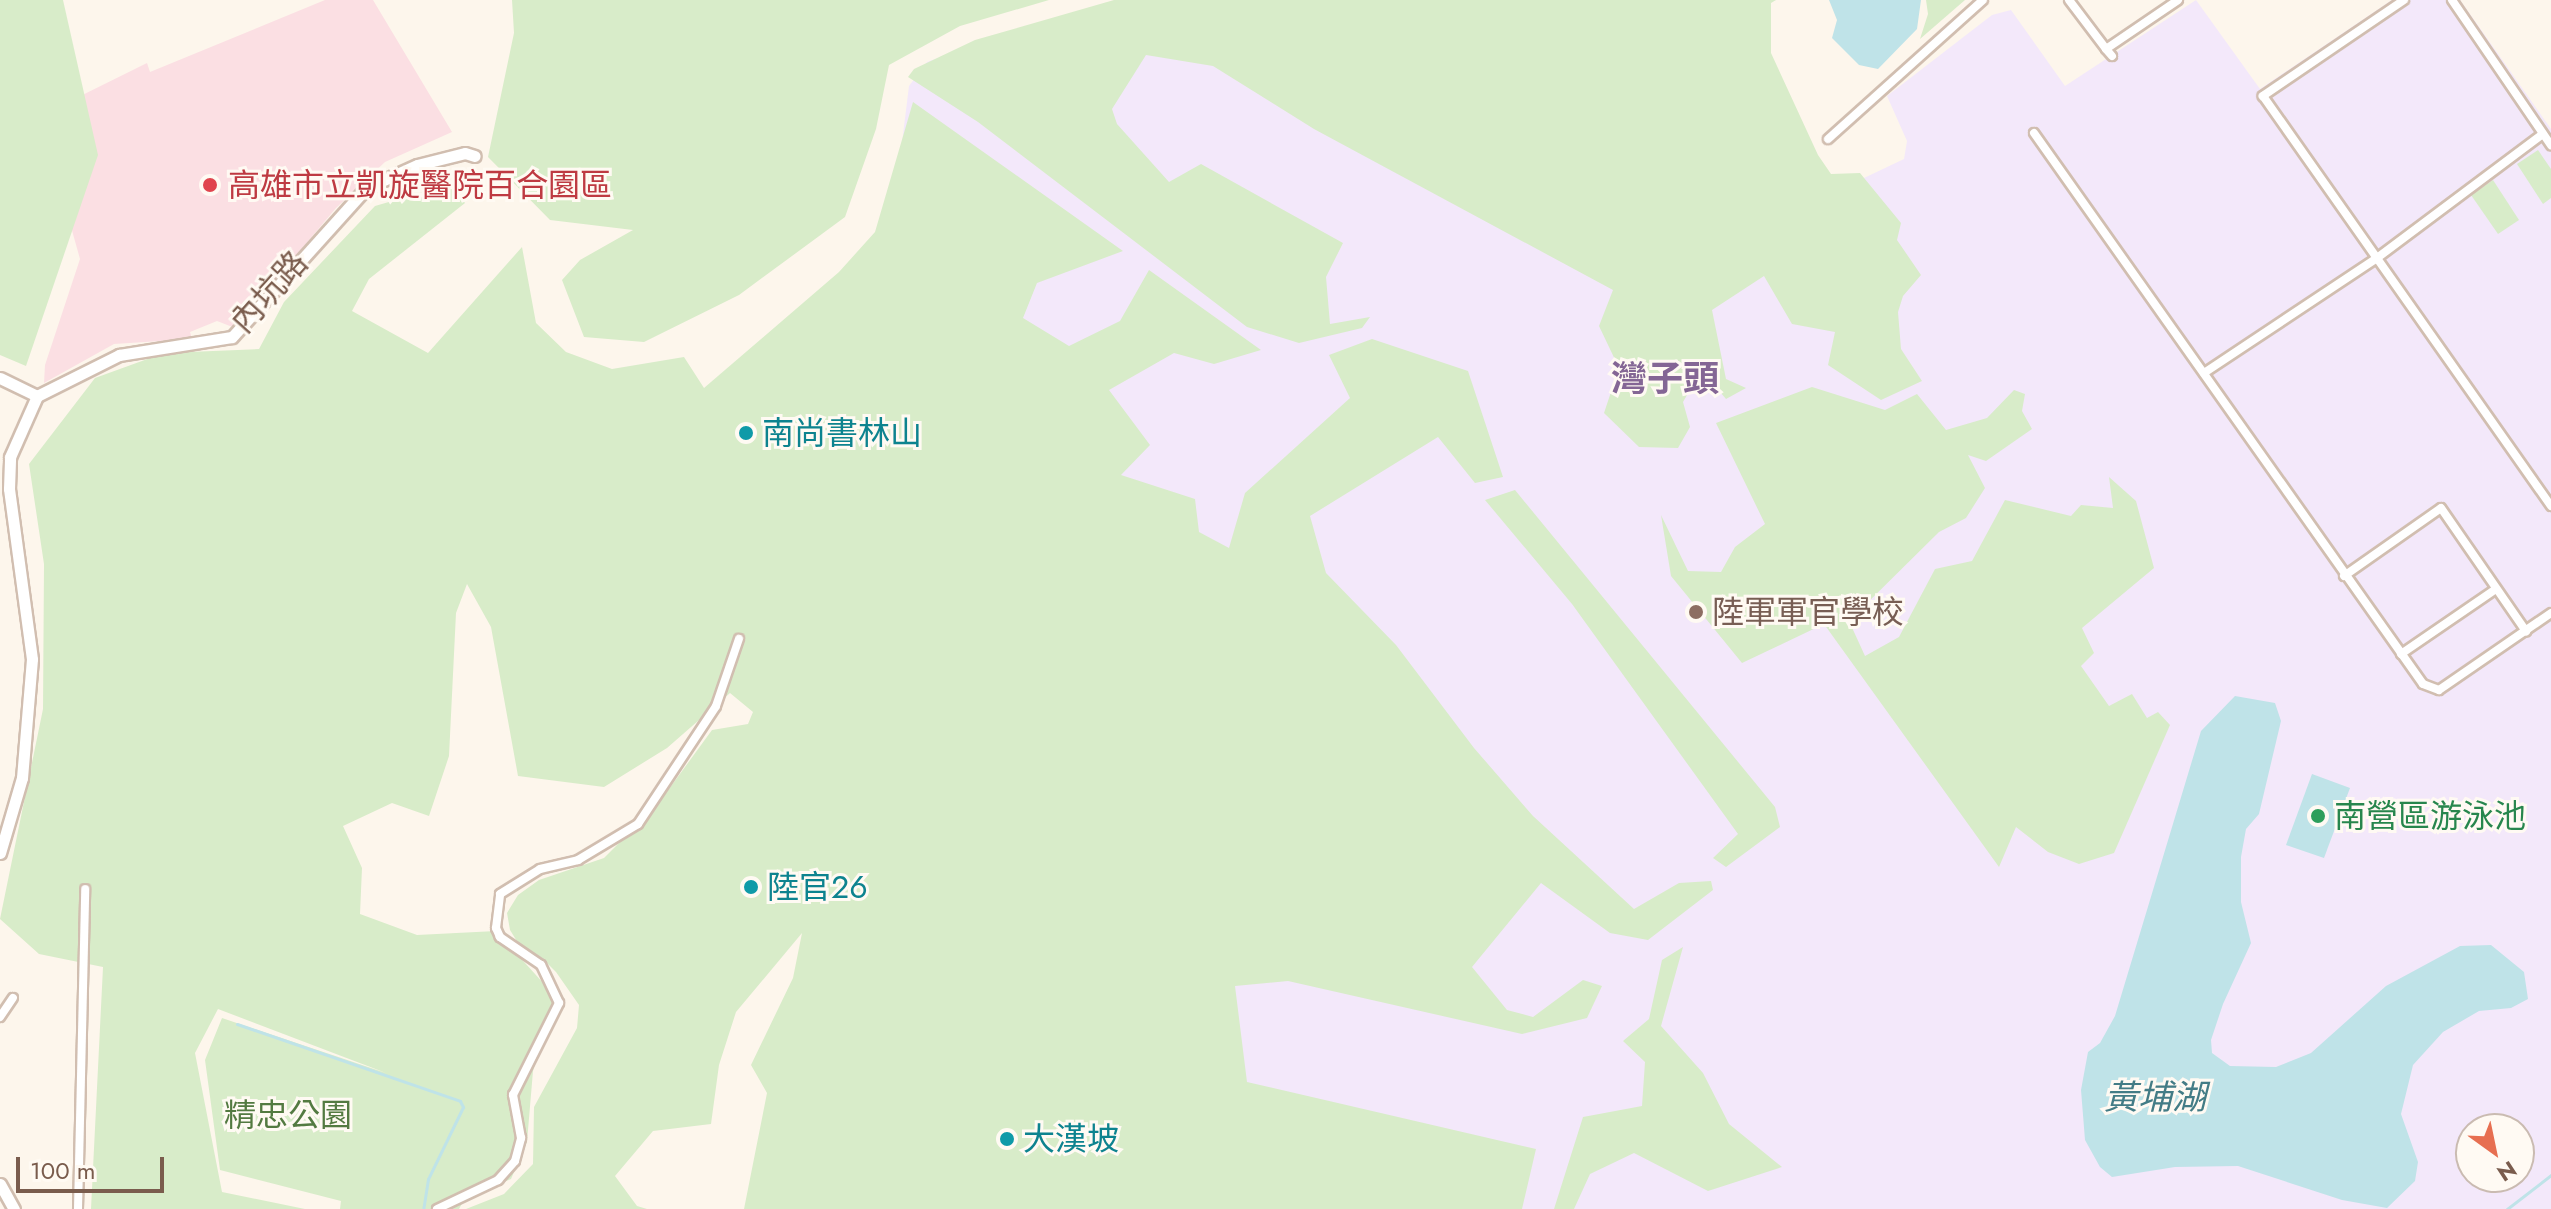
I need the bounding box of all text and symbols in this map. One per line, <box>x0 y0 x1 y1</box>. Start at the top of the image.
place label: 高雄市立凱旋醫院百合園區 <box>228 166 612 204</box>
marker: 高雄市立凱旋醫院百合園區 <box>199 174 221 196</box>
street label: 內坑路 <box>223 243 315 341</box>
district label: 灣子頭 <box>1611 357 1719 401</box>
place label: 南尚書林山 <box>762 414 922 452</box>
marker: 南尚書林山 <box>737 424 755 442</box>
place label: 陸軍軍官學校 <box>1712 593 1904 631</box>
marker: 陸軍軍官學校 <box>1687 603 1705 621</box>
place label: 南營區游泳池 <box>2334 797 2526 835</box>
marker: 南營區游泳池 <box>2309 807 2327 825</box>
place label: 陸官26 <box>767 868 868 906</box>
marker: 陸官26 <box>742 878 760 896</box>
water label: 黃埔湖 <box>2104 1078 2206 1118</box>
park label: 精忠公園 <box>224 1096 352 1134</box>
north arrow <box>2455 1113 2535 1193</box>
place label: 大漢坡 <box>1023 1120 1119 1158</box>
marker: 大漢坡 <box>998 1130 1016 1148</box>
scale bar <box>20 1141 168 1191</box>
text: 100 m <box>30 1153 96 1188</box>
text: N <box>2491 1153 2523 1190</box>

